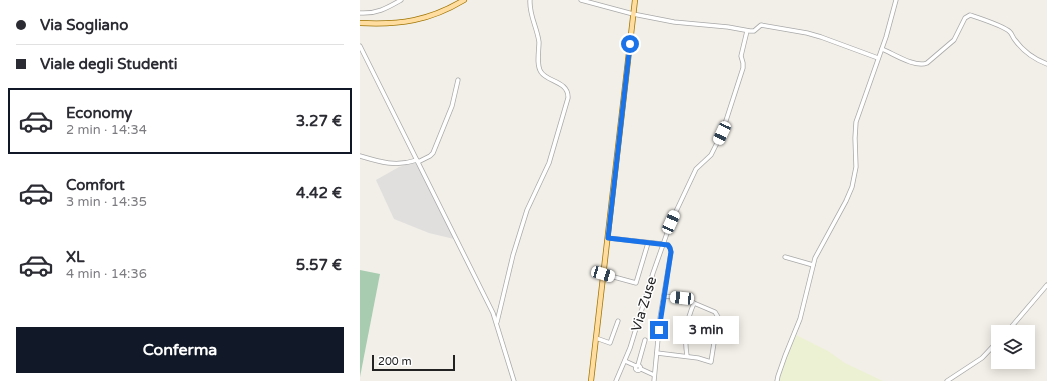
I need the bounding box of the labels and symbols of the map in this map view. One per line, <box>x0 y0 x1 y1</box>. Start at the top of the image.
route start <box>621 35 639 53</box>
car <box>711 120 733 146</box>
car <box>661 209 681 235</box>
car <box>590 265 616 283</box>
street label: Via Zuse <box>628 274 660 334</box>
car <box>669 291 695 305</box>
callout: 3 min <box>673 316 739 344</box>
route end <box>650 321 668 339</box>
scale bar <box>372 353 455 372</box>

